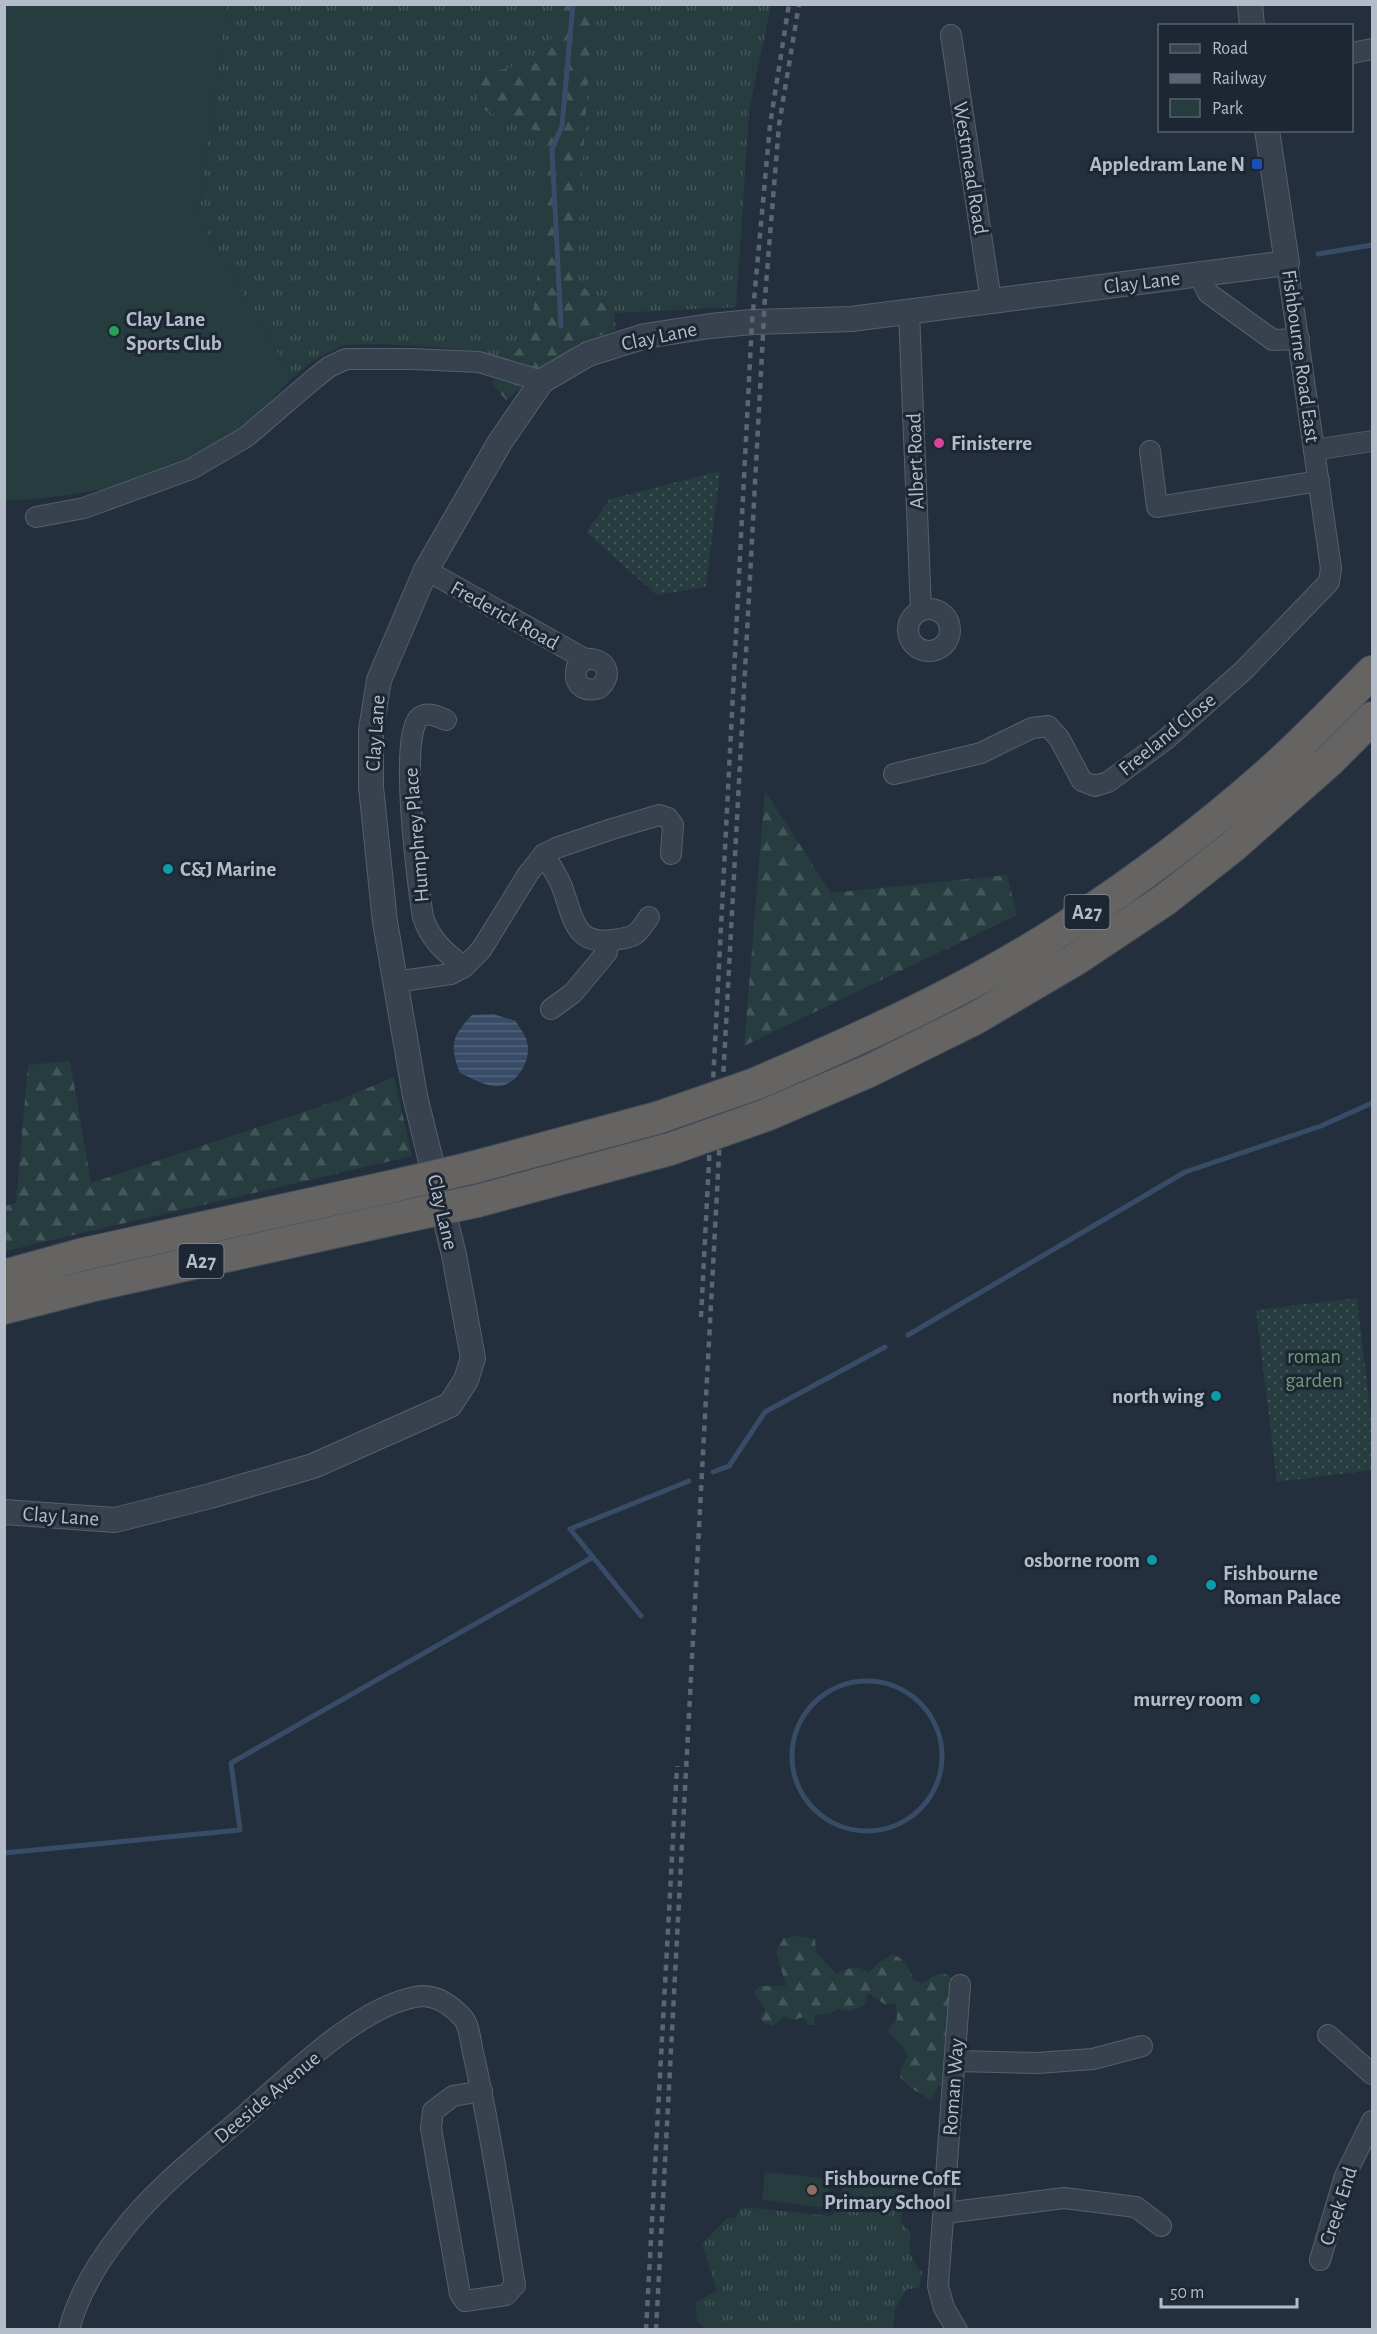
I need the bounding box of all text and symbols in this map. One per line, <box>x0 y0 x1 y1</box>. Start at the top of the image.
legend <box>1158 24 1353 132</box>
text: Road <box>1212 40 1248 58</box>
text: Railway <box>1212 70 1267 88</box>
street label: Westmead Road <box>950 100 991 236</box>
text: Park <box>1212 100 1244 118</box>
place label: Appledram Lane N <box>1090 154 1245 175</box>
marker: Appledram Lane N <box>1250 157 1264 171</box>
street label: Clay Lane <box>1103 267 1181 298</box>
street label: Fishbourne Road East <box>1278 268 1323 444</box>
place label: Clay Lane Sports Club <box>126 309 222 354</box>
street label: Clay Lane <box>619 318 699 355</box>
marker: Clay Lane Sports Club <box>107 324 121 338</box>
street label: Albert Road <box>903 412 928 510</box>
place label: Finisterre <box>951 433 1032 454</box>
marker: Finisterre <box>932 436 946 450</box>
street label: Frederick Road <box>447 577 562 654</box>
street label: Freeland Close <box>1115 689 1220 780</box>
street label: Clay Lane <box>362 694 389 772</box>
street label: Humphrey Place <box>400 767 433 903</box>
place label: C&J Marine <box>180 859 276 880</box>
marker: C&J Marine <box>161 862 175 876</box>
road number: A27 <box>1064 895 1110 929</box>
street label: Clay Lane <box>424 1172 461 1252</box>
road number: A27 <box>178 1244 224 1278</box>
park label: roman garden <box>1285 1346 1343 1391</box>
place label: north wing <box>1112 1386 1204 1407</box>
marker: north wing <box>1209 1389 1223 1403</box>
street label: Clay Lane <box>22 1503 100 1530</box>
place label: osborne room <box>1024 1550 1140 1571</box>
marker: osborne room <box>1145 1553 1159 1567</box>
place label: Fishbourne Roman Palace <box>1223 1563 1341 1608</box>
marker: Fishbourne Roman Palace <box>1204 1578 1218 1592</box>
place label: murrey room <box>1133 1689 1243 1710</box>
marker: murrey room <box>1248 1692 1262 1706</box>
street label: Roman Way <box>940 2038 967 2136</box>
street label: Deeside Avenue <box>210 2047 324 2148</box>
street label: Creek End <box>1316 2164 1361 2248</box>
place label: Fishbourne CofE Primary School <box>824 2168 961 2213</box>
marker: Fishbourne CofE Primary School <box>805 2183 819 2197</box>
scale bar <box>1161 2271 1298 2309</box>
text: 50 m <box>1170 2284 1204 2302</box>

